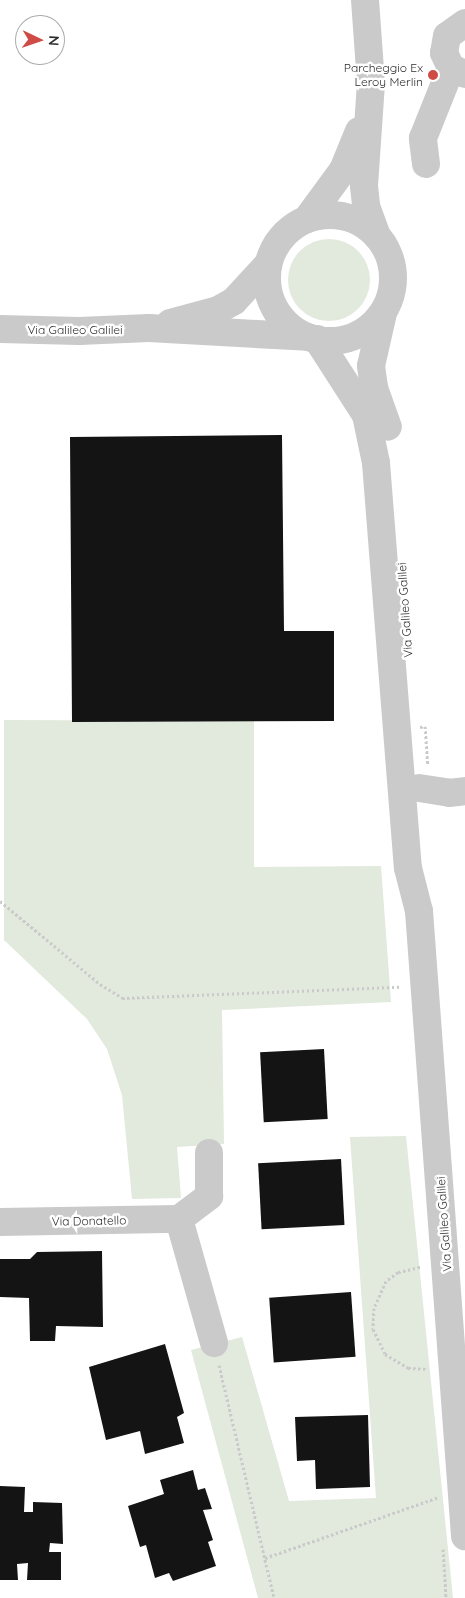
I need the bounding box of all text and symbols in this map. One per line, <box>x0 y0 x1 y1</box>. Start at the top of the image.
north arrow <box>15 15 65 65</box>
text: N <box>45 35 63 46</box>
place label: Parcheggio Ex Leroy Merlin <box>344 61 423 89</box>
marker: Parcheggio Ex Leroy Merlin <box>427 69 439 81</box>
street label: Via Galileo Galilei <box>27 323 123 337</box>
street label: Via Galileo Galilei <box>394 562 416 658</box>
street label: Via Galileo Galilei <box>433 1176 455 1272</box>
street label: Via Donatello <box>52 1213 126 1229</box>

